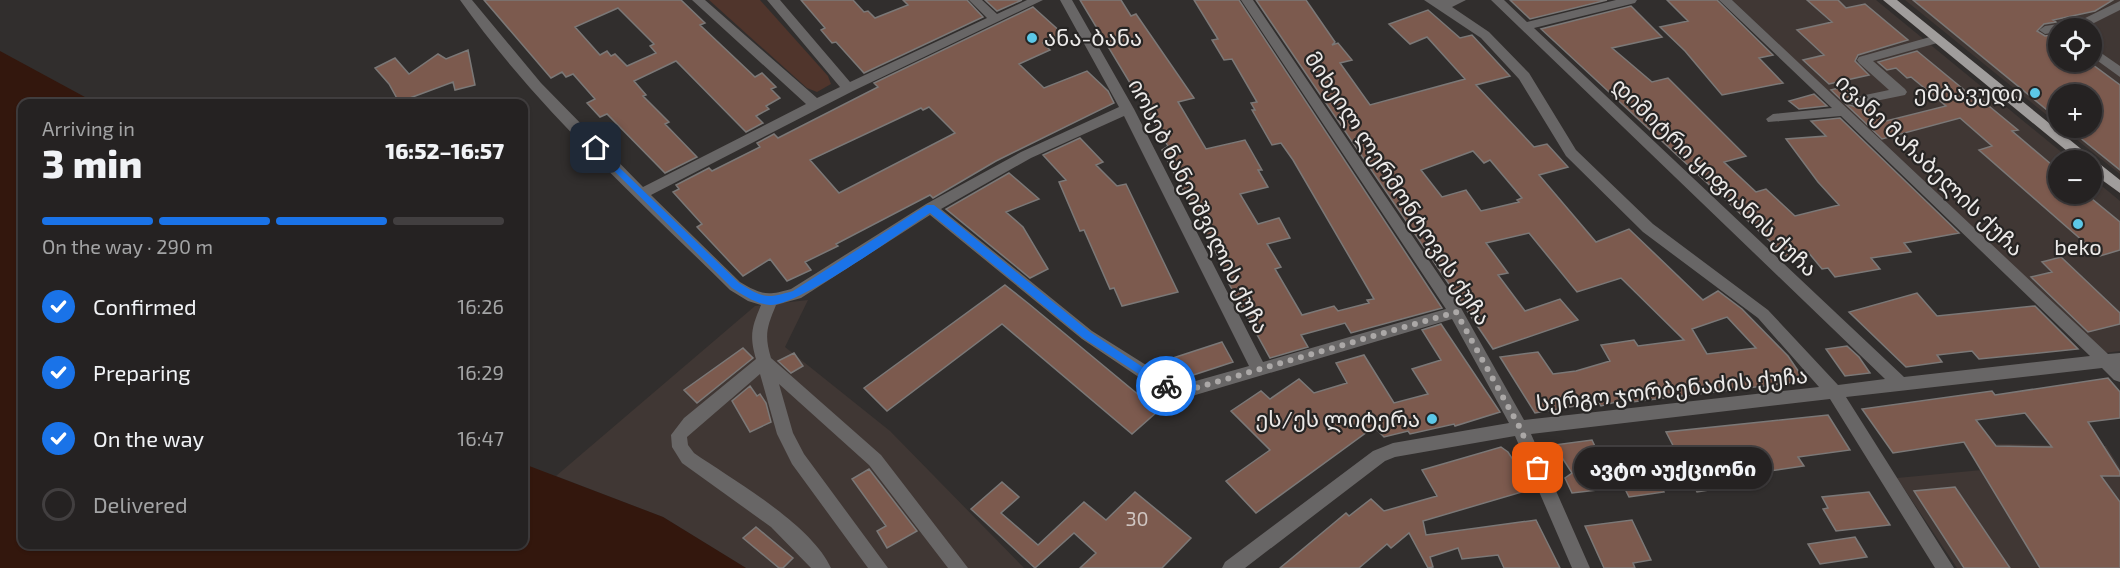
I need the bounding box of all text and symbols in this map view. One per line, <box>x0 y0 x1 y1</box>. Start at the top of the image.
map controls <box>2048 18 2102 204</box>
button: locate <box>2048 18 2102 72</box>
place label: ანა-ბანა <box>1044 24 1142 50</box>
marker: ანა-ბანა <box>1025 31 1039 45</box>
street label: მიხეილ ლერმონტოვის ქუჩა <box>1299 46 1497 330</box>
street label: ივანე მაჩაბელის ქუჩა <box>1830 68 2030 262</box>
street label: დიმიტრი ყიფიანის ქუჩა <box>1606 71 1824 283</box>
street label: იოსებ ნანეიშვილის ქუჩა <box>1122 74 1276 338</box>
place label: ემბავუდი <box>1914 79 2023 107</box>
button: + <box>2048 84 2102 138</box>
marker: ემბავუდი <box>2028 86 2042 100</box>
text: Arriving in <box>42 116 135 140</box>
pin <box>570 122 621 173</box>
icon: home <box>579 131 612 164</box>
text: 16:52–16:57 <box>385 137 504 163</box>
text: 3 min <box>42 139 142 186</box>
button: − <box>2048 150 2102 204</box>
marker: beko <box>2071 217 2085 231</box>
place label: beko <box>2054 233 2102 259</box>
text: On the way · 290 m <box>42 234 213 258</box>
icon: check <box>42 290 75 323</box>
text: Confirmed <box>93 293 197 319</box>
text: 16:26 <box>457 294 504 318</box>
icon: check <box>42 356 75 389</box>
courier <box>1136 356 1196 416</box>
text: Preparing <box>93 359 191 385</box>
text: 16:29 <box>457 360 504 384</box>
street label: სერგო ჯორბენაძის ქუჩა <box>1535 361 1809 416</box>
icon: bike <box>1150 370 1183 403</box>
place label: ეს/ეს ლიტერა <box>1256 405 1420 433</box>
marker: ეს/ეს ლიტერა <box>1425 412 1439 426</box>
icon: check <box>42 422 75 455</box>
text: On the way <box>93 425 204 451</box>
text: 16:47 <box>457 426 504 450</box>
pin <box>1512 442 1563 493</box>
callout: ავტო აუქციონი <box>1574 447 1772 489</box>
icon: bag <box>1521 451 1554 484</box>
text: ავტო აუქციონი <box>1590 456 1756 480</box>
text: Delivered <box>93 491 188 517</box>
house number: 30 <box>1125 506 1149 530</box>

